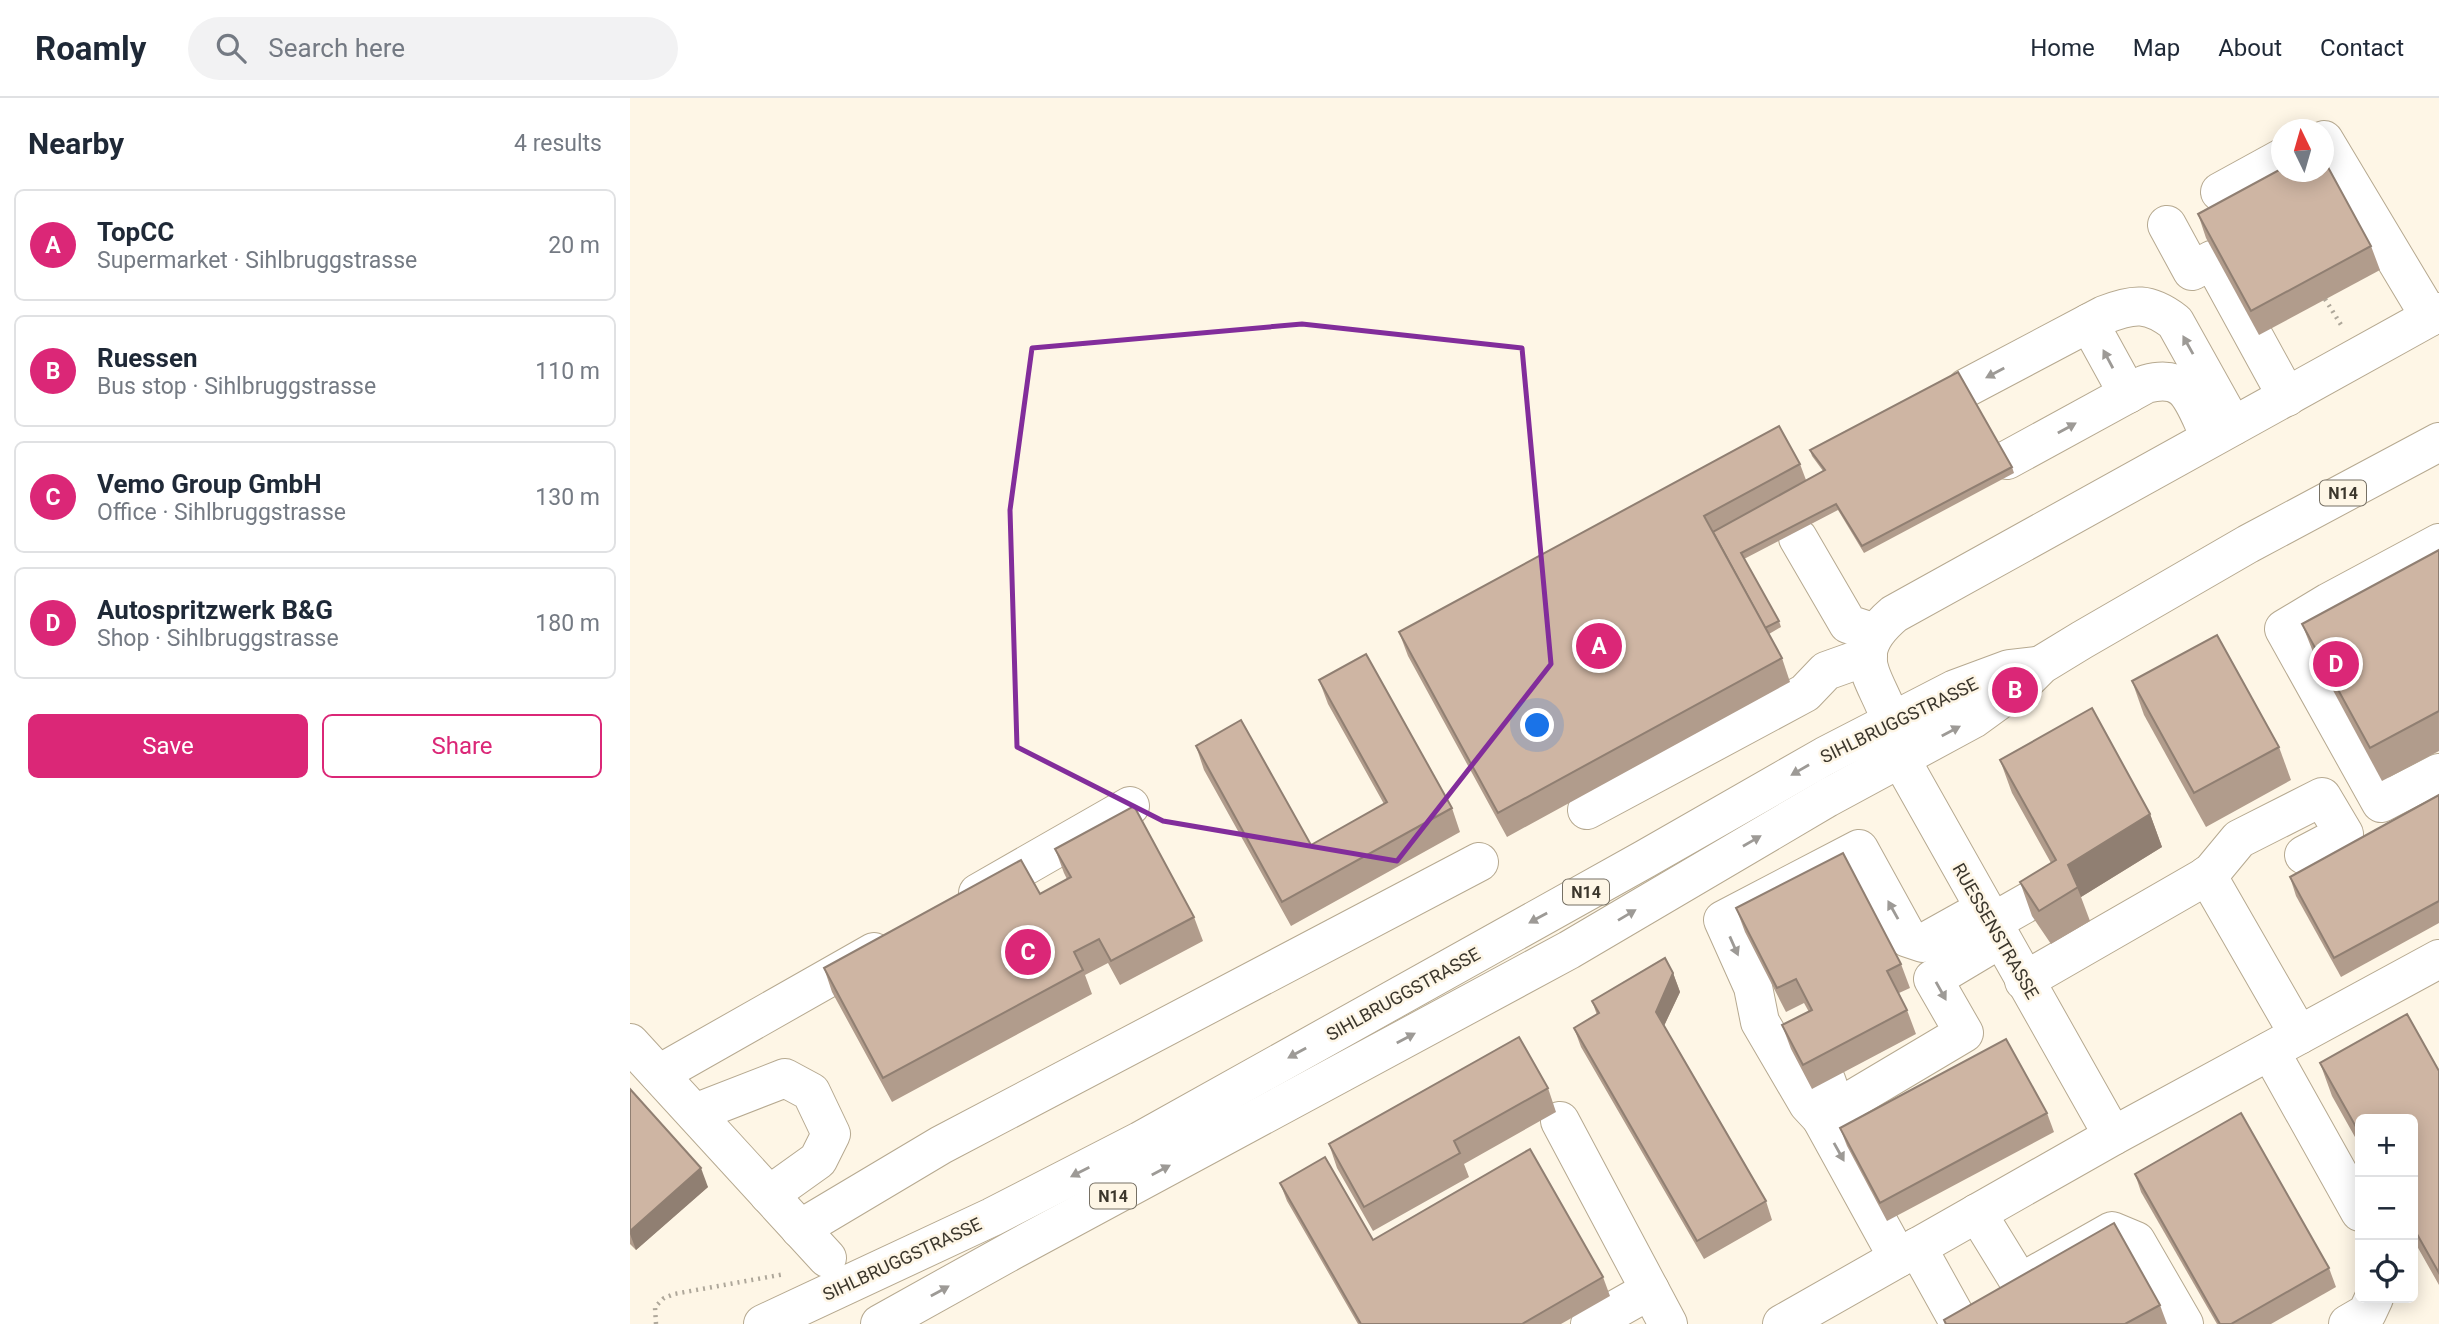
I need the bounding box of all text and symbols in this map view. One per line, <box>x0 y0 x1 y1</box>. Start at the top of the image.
search box <box>188 17 678 80</box>
text: Roamly <box>35 29 146 68</box>
icon: search <box>212 29 250 67</box>
text: Search here <box>268 33 405 63</box>
text: Home <box>2030 34 2095 62</box>
text: Map <box>2133 34 2180 62</box>
text: About <box>2218 34 2282 62</box>
text: Contact <box>2320 34 2404 62</box>
north arrow <box>2271 119 2334 182</box>
text: Nearby <box>28 126 124 161</box>
text: 4 results <box>514 130 602 157</box>
text: TopCC <box>97 217 174 247</box>
text: A <box>45 232 61 259</box>
text: 20 m <box>548 232 600 259</box>
text: Supermarket · Sihlbruggstrasse <box>97 247 417 274</box>
one-way arrow <box>2182 335 2194 355</box>
text: Ruessen <box>97 343 198 373</box>
one-way arrow <box>2102 349 2114 368</box>
text: B <box>46 358 60 385</box>
text: 110 m <box>535 358 600 385</box>
one-way arrow <box>1985 367 2005 379</box>
text: Bus stop · Sihlbruggstrasse <box>97 373 376 400</box>
one-way arrow <box>2057 422 2076 434</box>
text: Vemo Group GmbH <box>97 469 322 499</box>
road number: N14 <box>2320 480 2366 506</box>
text: C <box>45 484 61 511</box>
text: 130 m <box>535 484 600 511</box>
text: Office · Sihlbruggstrasse <box>97 499 346 526</box>
text: Autospritzwerk B&G <box>97 595 333 625</box>
text: D <box>46 610 60 637</box>
text: 180 m <box>535 610 600 637</box>
pin: A <box>1576 620 1622 672</box>
text: Shop · Sihlbruggstrasse <box>97 625 339 652</box>
pin: D <box>2313 638 2359 690</box>
pin: B <box>1992 664 2038 716</box>
street label: SIHLBRUGGSTRASSE <box>1817 673 1981 767</box>
your location <box>1520 708 1554 742</box>
button: Save <box>28 714 308 778</box>
button: Share <box>322 714 602 778</box>
one-way arrow <box>1941 725 1961 737</box>
one-way arrow <box>1790 764 1810 776</box>
one-way arrow <box>1742 835 1761 848</box>
street label: RUESSENSTRASSE <box>1949 859 2043 1003</box>
road number: N14 <box>1563 880 1609 904</box>
one-way arrow <box>1887 900 1899 920</box>
one-way arrow <box>1618 909 1637 921</box>
one-way arrow <box>1528 912 1548 924</box>
pin: C <box>1005 926 1051 978</box>
one-way arrow <box>1728 936 1740 956</box>
street label: SIHLBRUGGSTRASSE <box>1322 943 1484 1045</box>
one-way arrow <box>1935 982 1947 1001</box>
one-way arrow <box>1396 1032 1416 1044</box>
one-way arrow <box>1287 1047 1306 1059</box>
map controls <box>2355 1114 2418 1303</box>
button: + <box>2355 1114 2418 1177</box>
one-way arrow <box>1833 1142 1845 1162</box>
one-way arrow <box>1151 1164 1171 1176</box>
one-way arrow <box>1070 1167 1090 1178</box>
button: − <box>2355 1177 2418 1240</box>
road number: N14 <box>1090 1184 1136 1208</box>
street label: SIHLBRUGGSTRASSE <box>819 1213 985 1305</box>
button: locate <box>2355 1240 2418 1303</box>
one-way arrow <box>930 1285 950 1297</box>

